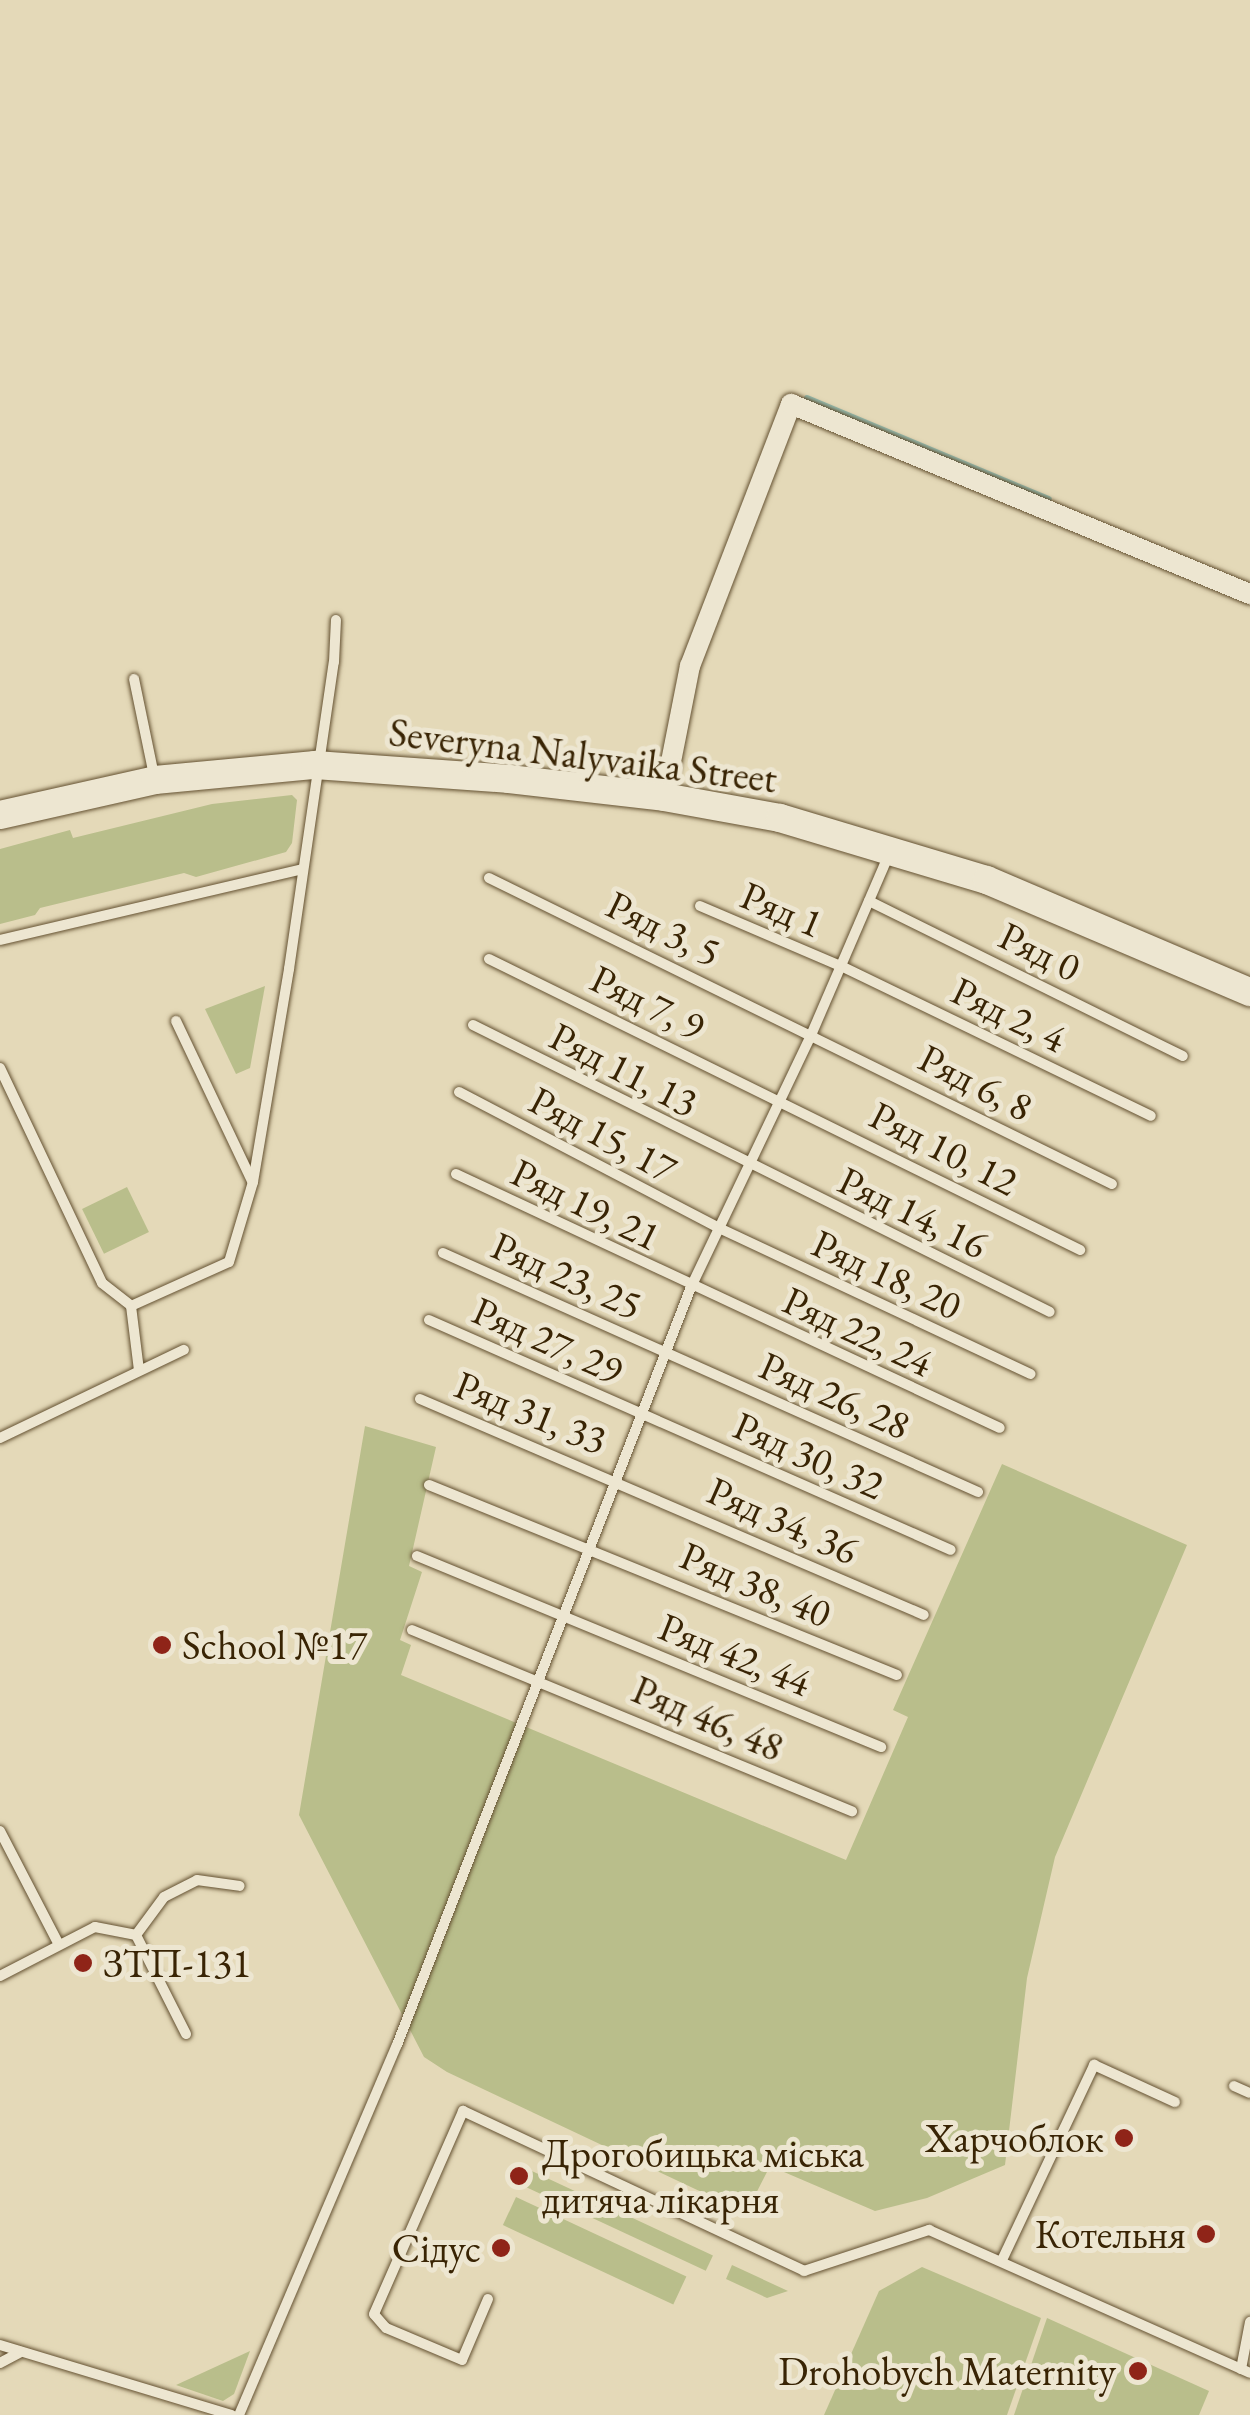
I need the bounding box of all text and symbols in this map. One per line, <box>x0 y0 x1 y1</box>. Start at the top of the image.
street label: Severyna Nalyvaika Street <box>386 707 780 803</box>
street label: Ряд 1 <box>734 870 830 948</box>
street label: Ряд 3, 5 <box>599 880 729 976</box>
street label: Ряд 0 <box>992 911 1088 991</box>
street label: Ряд 7, 9 <box>583 954 713 1050</box>
street label: Ряд 2, 4 <box>944 966 1074 1062</box>
street label: Ряд 11, 13 <box>542 1011 706 1127</box>
street label: Ряд 6, 8 <box>911 1033 1041 1131</box>
street label: Ряд 15, 17 <box>521 1075 685 1193</box>
street label: Ряд 10, 12 <box>862 1090 1026 1206</box>
street label: Ряд 19, 21 <box>504 1148 668 1260</box>
street label: Ряд 14, 16 <box>831 1156 995 1268</box>
street label: Ряд 18, 20 <box>805 1219 969 1329</box>
street label: Ряд 23, 25 <box>485 1221 649 1329</box>
street label: Ряд 22, 24 <box>776 1276 940 1386</box>
street label: Ряд 27, 29 <box>466 1286 630 1394</box>
street label: Ряд 26, 28 <box>753 1341 917 1449</box>
street label: Ряд 31, 33 <box>448 1360 614 1464</box>
street label: Ряд 30, 32 <box>727 1401 891 1509</box>
street label: Ряд 34, 36 <box>701 1466 865 1574</box>
street label: Ряд 38, 40 <box>673 1531 839 1637</box>
street label: Ряд 42, 44 <box>652 1602 818 1706</box>
place label: School №17 <box>182 1621 367 1669</box>
marker: School №17 <box>151 1634 173 1656</box>
street label: Ряд 46, 48 <box>625 1665 791 1771</box>
place label: ЗТП-131 <box>103 1939 251 1987</box>
marker: ЗТП-131 <box>72 1952 94 1974</box>
place label: Харчоблок <box>925 2114 1104 2162</box>
marker: Харчоблок <box>1113 2127 1135 2149</box>
place label: Дрогобицька міська дитяча лікарня <box>542 2129 864 2223</box>
marker: Дрогобицька міська дитяча лікарня <box>506 2163 532 2189</box>
place label: Котельня <box>1035 2210 1186 2258</box>
marker: Котельня <box>1195 2223 1217 2245</box>
place label: Сідус <box>392 2224 481 2272</box>
marker: Сідус <box>490 2237 512 2259</box>
place label: Drohobych Maternity <box>778 2347 1116 2395</box>
marker: Drohobych Maternity <box>1125 2358 1151 2384</box>

